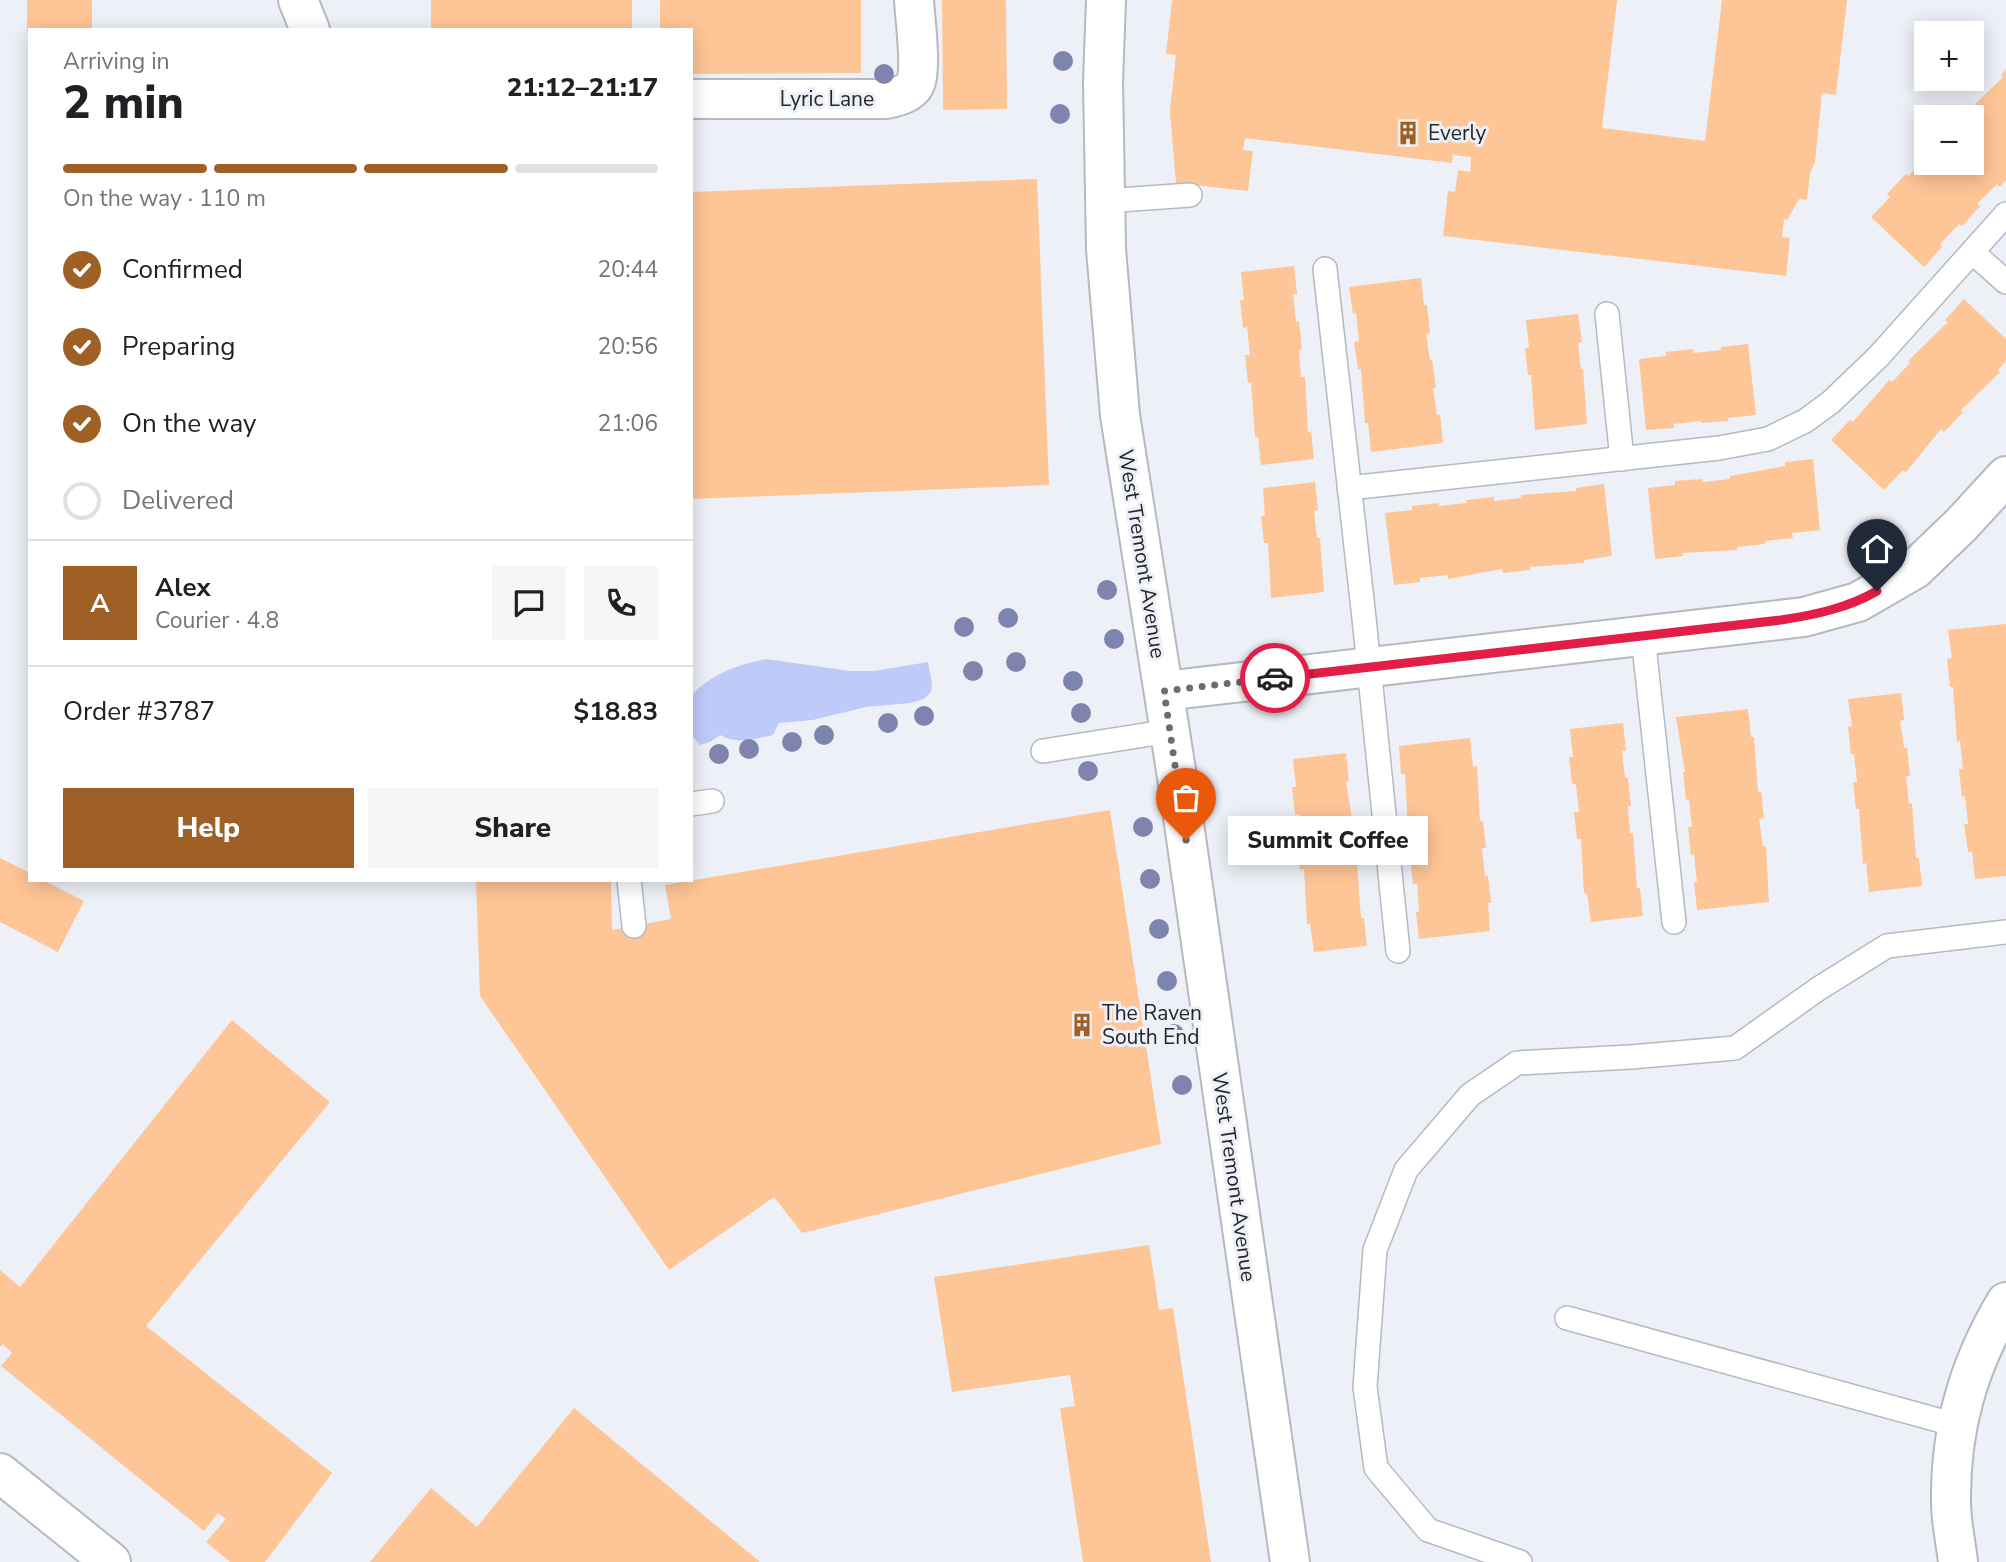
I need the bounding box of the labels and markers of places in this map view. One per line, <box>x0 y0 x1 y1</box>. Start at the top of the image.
building icon: Everly <box>1394 119 1422 147</box>
place label: Everly <box>1428 119 1486 147</box>
pin <box>1847 519 1907 591</box>
pin <box>1156 768 1216 840</box>
callout: Summit Coffee <box>1228 816 1428 864</box>
place label: The Raven South End <box>1102 999 1202 1051</box>
building icon: The Raven South End <box>1068 1011 1096 1039</box>

